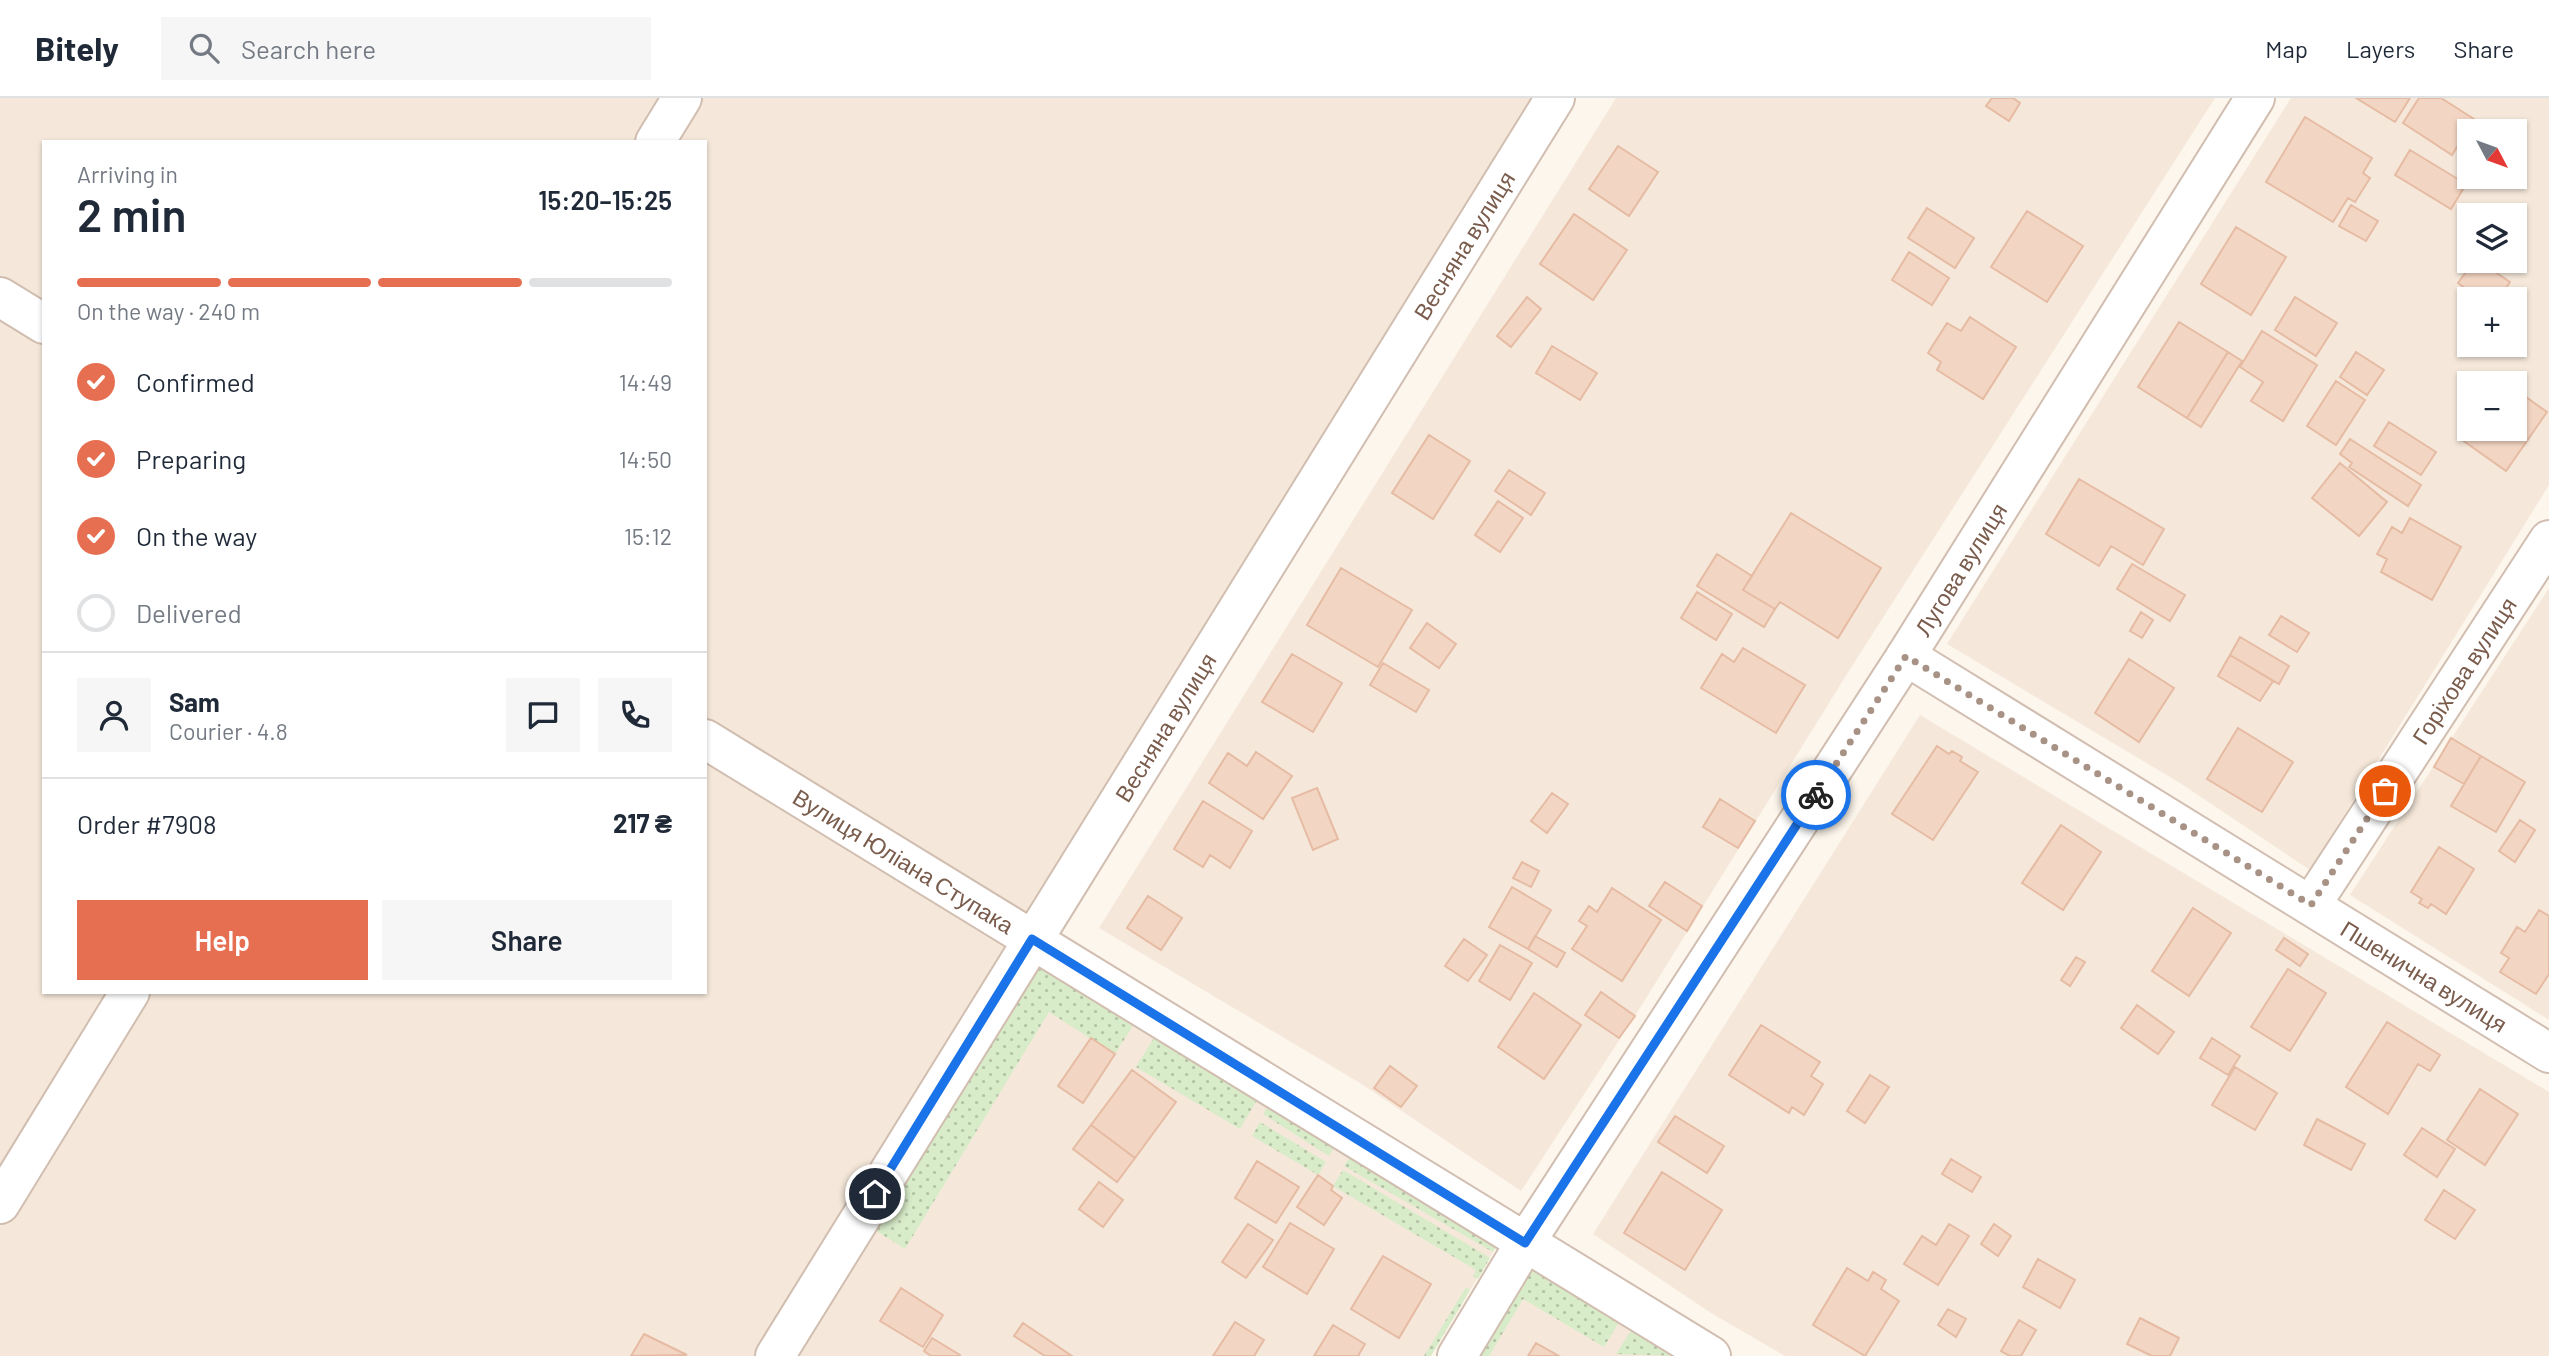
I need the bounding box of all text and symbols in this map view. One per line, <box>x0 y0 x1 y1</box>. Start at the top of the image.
search box <box>161 17 651 80</box>
text: Bitely <box>35 28 119 68</box>
icon: search <box>185 29 223 67</box>
text: Search here <box>241 33 376 64</box>
text: Map <box>2265 34 2308 63</box>
text: Layers <box>2346 34 2415 63</box>
text: Share <box>2453 34 2514 63</box>
north arrow <box>2457 119 2527 189</box>
map controls <box>2457 119 2527 441</box>
text: Arriving in <box>77 160 178 188</box>
street label: Весняна вулиця <box>1407 166 1520 325</box>
text: 15:20–15:25 <box>538 184 672 215</box>
text: 2 min <box>77 186 186 241</box>
button: layers <box>2457 203 2527 273</box>
button: + <box>2457 287 2527 357</box>
text: On the way · 240 m <box>77 297 260 325</box>
icon: check <box>77 363 115 401</box>
text: Confirmed <box>136 366 255 397</box>
text: 14:49 <box>619 368 672 396</box>
button: − <box>2457 371 2527 441</box>
icon: check <box>77 440 115 478</box>
text: Preparing <box>136 443 246 474</box>
text: 14:50 <box>619 445 672 473</box>
street label: Лугова вулиця <box>1908 498 2012 641</box>
icon: check <box>77 517 115 555</box>
text: On the way <box>136 520 257 551</box>
text: 15:12 <box>624 522 672 550</box>
street label: Горіхова вулиця <box>2406 592 2522 749</box>
text: Delivered <box>136 597 242 628</box>
street label: Весняна вулиця <box>1108 648 1222 807</box>
button: person <box>77 678 151 752</box>
button: chat <box>506 678 580 752</box>
button: phone <box>598 678 672 752</box>
text: Sam <box>169 686 220 717</box>
text: Courier · 4.8 <box>169 717 288 745</box>
courier <box>1781 760 1851 830</box>
pin <box>2355 761 2415 821</box>
icon: bag <box>2366 772 2404 810</box>
icon: bike <box>1797 776 1835 814</box>
street label: Вулиця Юліана Ступака <box>788 783 1019 939</box>
text: 217 ₴ <box>613 807 672 838</box>
text: Order #7908 <box>77 808 216 839</box>
button: Help <box>77 900 368 980</box>
button: Share <box>382 900 672 980</box>
street label: Пшенична вулиця <box>2336 914 2512 1038</box>
pin <box>845 1164 905 1224</box>
icon: home <box>856 1175 894 1213</box>

